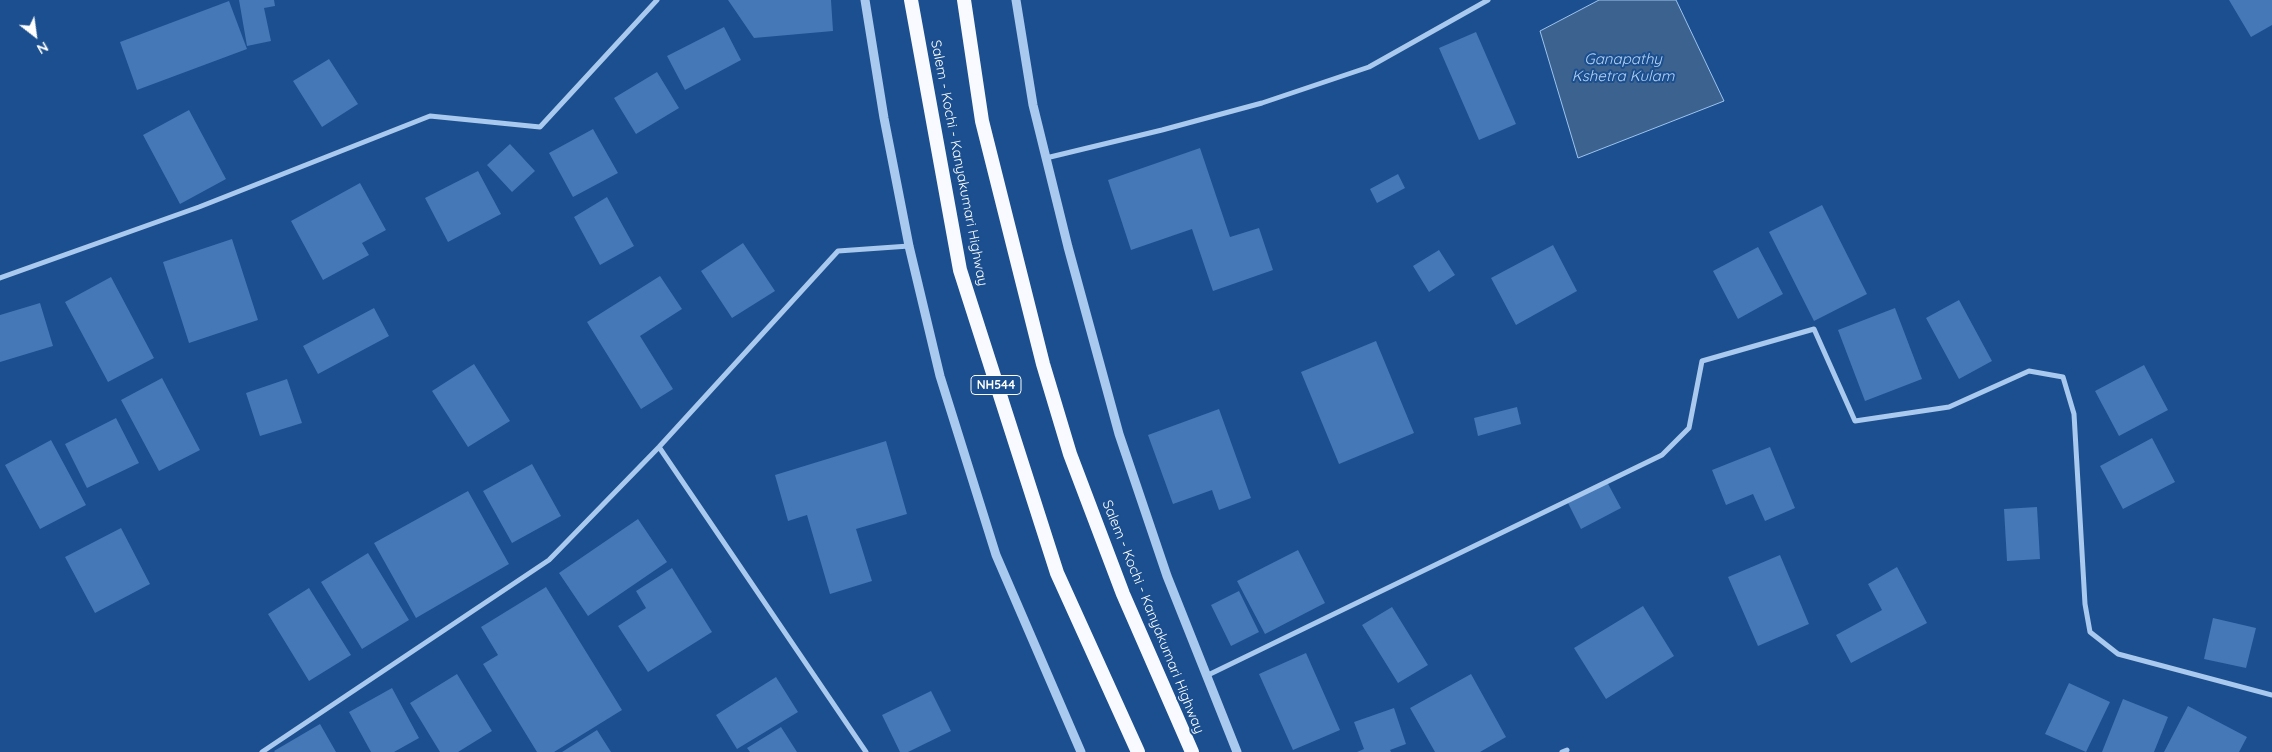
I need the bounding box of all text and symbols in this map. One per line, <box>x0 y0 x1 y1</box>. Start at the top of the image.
north arrow <box>10 10 60 60</box>
text: N <box>34 38 51 58</box>
street label: Salem - Kochi - Kanyakumari Highway <box>927 39 991 287</box>
water label: Ganapathy Kshetra Kulam <box>1572 50 1674 85</box>
road number: NH544 <box>971 376 1021 394</box>
street label: Salem - Kochi - Kanyakumari Highway <box>1098 498 1208 736</box>

